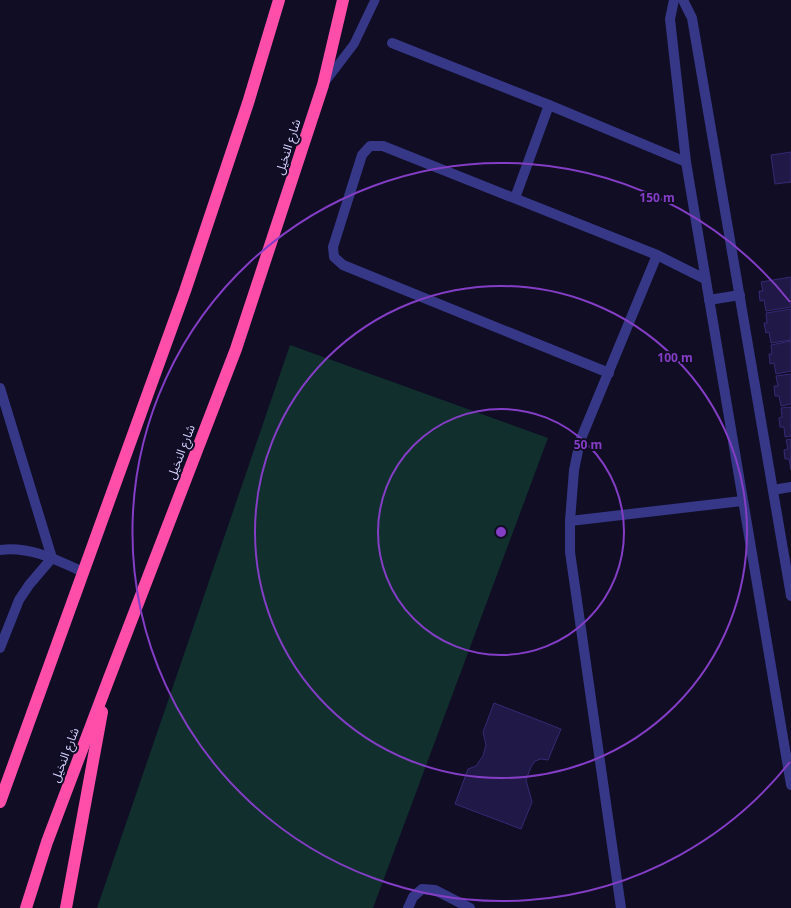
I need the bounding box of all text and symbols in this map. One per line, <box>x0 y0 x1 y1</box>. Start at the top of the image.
street label: شارع النخيل <box>271 117 305 177</box>
text: 150 m <box>639 189 675 206</box>
text: 100 m <box>657 349 693 366</box>
street label: شارع النخيل <box>162 422 200 482</box>
text: 50 m <box>574 436 602 453</box>
centre of rings <box>494 525 508 539</box>
street label: شارع النخيل <box>46 725 84 785</box>

